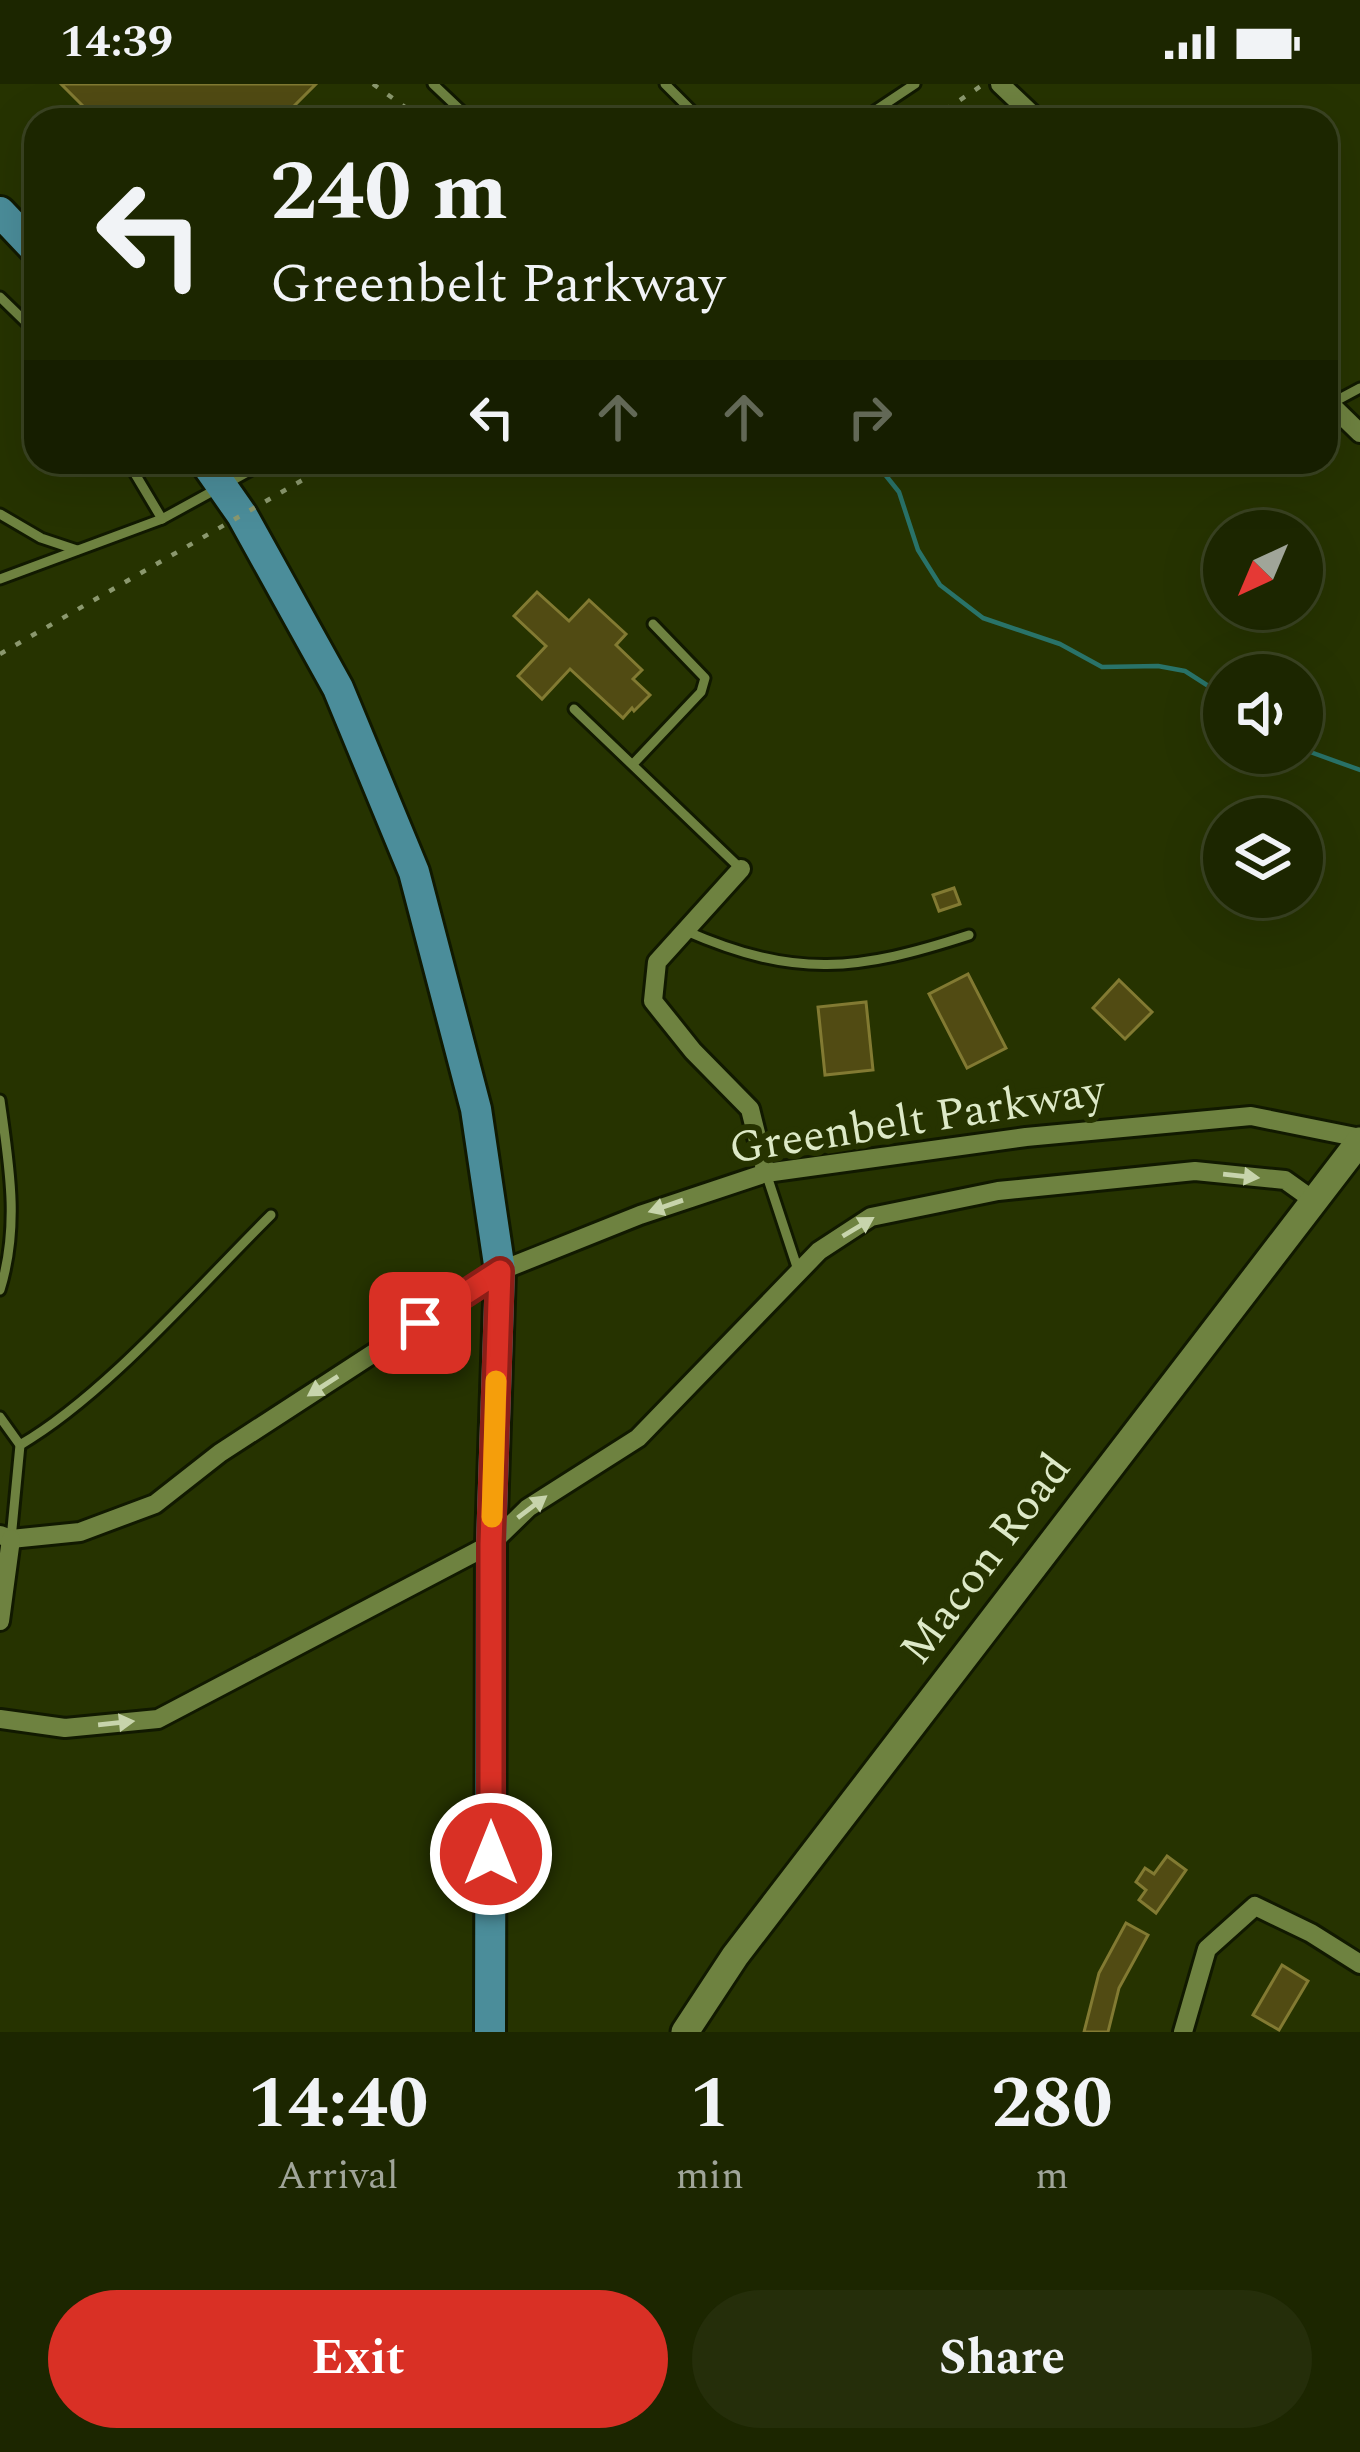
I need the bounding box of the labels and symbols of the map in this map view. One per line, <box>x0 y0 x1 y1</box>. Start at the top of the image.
north arrow <box>1203 510 1323 630</box>
street label: Greenbelt Parkway <box>724 1056 1111 1184</box>
one-way arrow <box>1223 1166 1260 1185</box>
one-way arrow <box>647 1198 684 1217</box>
one-way arrow <box>841 1217 875 1238</box>
pin <box>369 1272 471 1374</box>
one-way arrow <box>306 1375 339 1397</box>
street label: Macon Road <box>883 1438 1089 1680</box>
one-way arrow <box>517 1495 548 1520</box>
one-way arrow <box>98 1713 135 1732</box>
position arrow <box>428 1791 554 1917</box>

